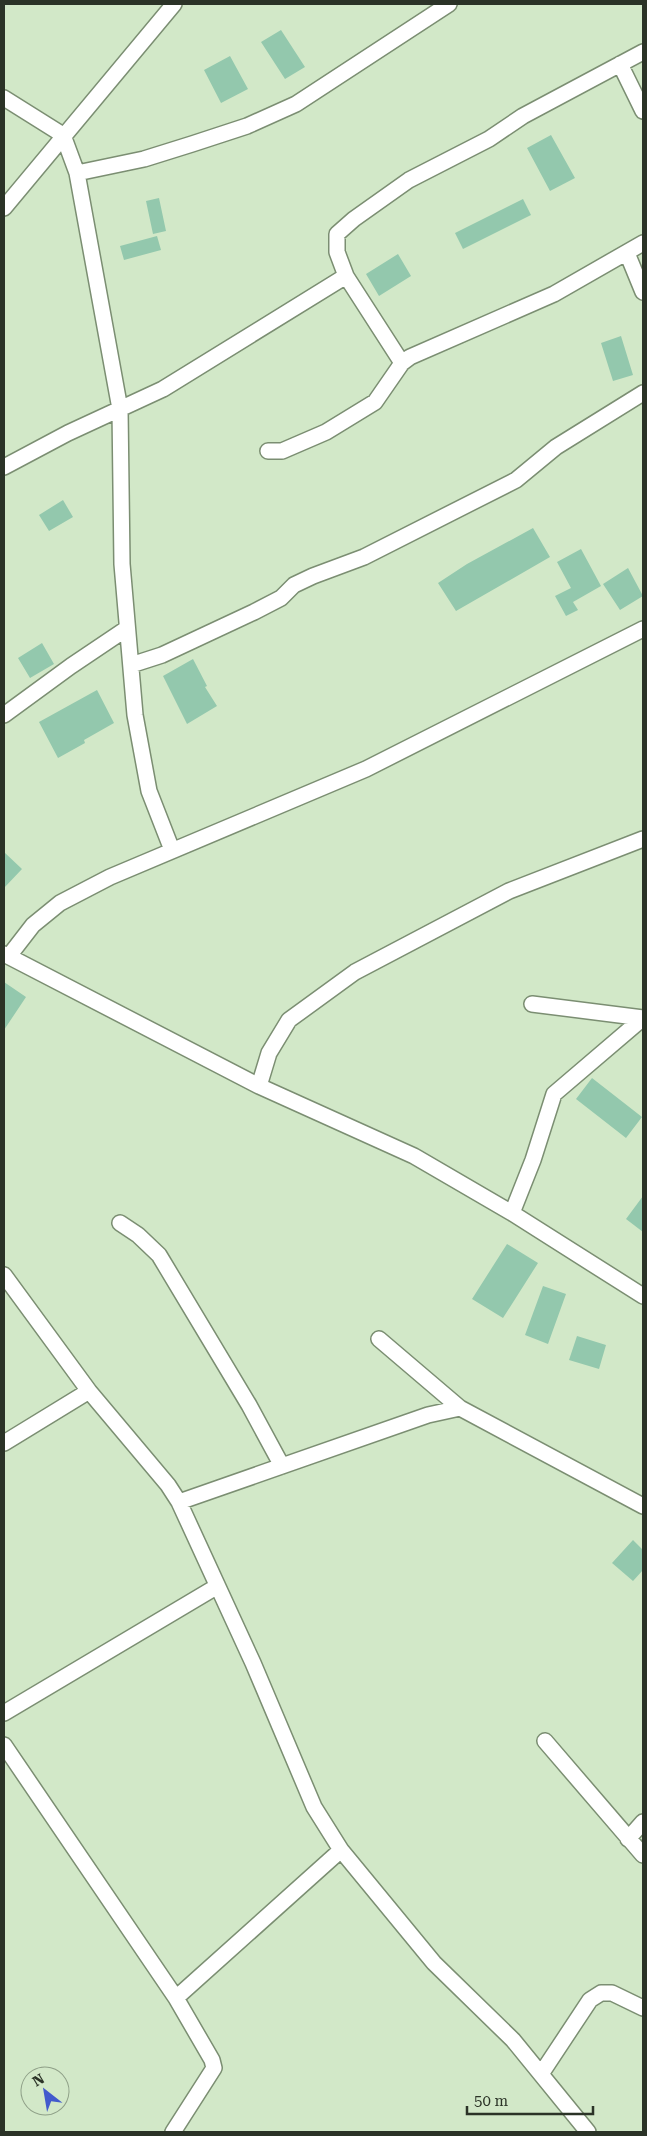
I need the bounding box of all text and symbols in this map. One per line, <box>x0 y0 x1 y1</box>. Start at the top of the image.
north arrow <box>20 2066 70 2116</box>
text: N <box>30 2070 47 2089</box>
scale bar <box>467 2084 593 2116</box>
text: 50 m <box>474 2092 509 2110</box>

